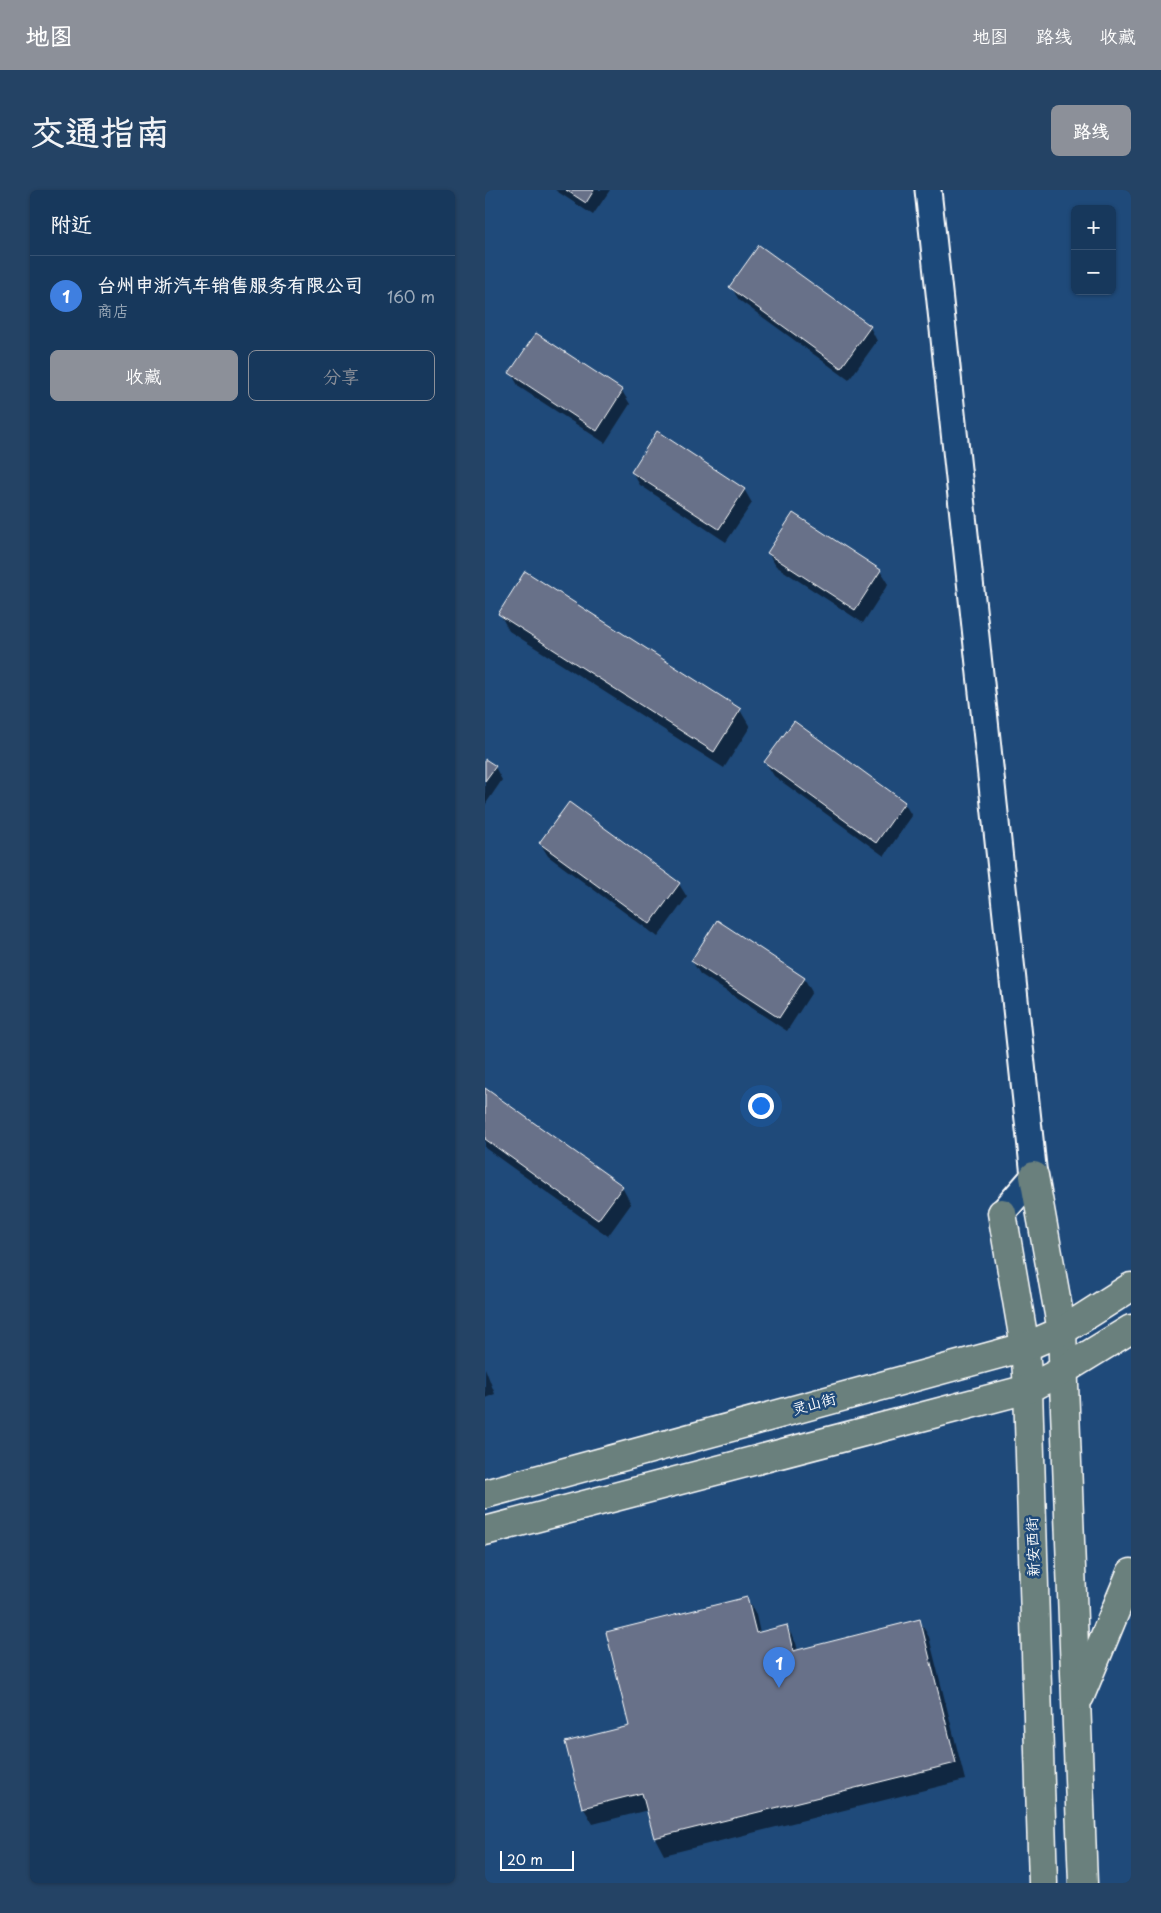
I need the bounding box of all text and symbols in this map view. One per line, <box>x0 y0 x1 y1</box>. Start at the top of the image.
text: 地图 <box>25 17 73 53</box>
text: 地图 <box>972 22 1008 49</box>
text: 路线 <box>1036 22 1072 49</box>
text: 收藏 <box>1100 22 1136 49</box>
text: 交通指南 <box>30 104 170 157</box>
button: 路线 <box>1051 105 1131 156</box>
map controls <box>1071 205 1116 295</box>
button: + <box>1071 205 1116 250</box>
text: 附近 <box>50 207 92 239</box>
button: − <box>1071 250 1116 295</box>
text: 台州申浙汽车销售服务有限公司 <box>97 270 363 298</box>
text: 1 <box>62 284 70 308</box>
text: 160 m <box>387 284 435 308</box>
text: 商店 <box>97 298 129 322</box>
button: 收藏 <box>50 350 238 401</box>
button: 分享 <box>248 350 435 401</box>
your location <box>748 1093 774 1119</box>
street label: 灵山街 <box>789 1386 838 1419</box>
street label: 新安西街 <box>1019 1517 1044 1577</box>
pin: 1 <box>763 1647 795 1688</box>
scale bar <box>500 1848 574 1871</box>
text: 20 m <box>507 1849 543 1870</box>

